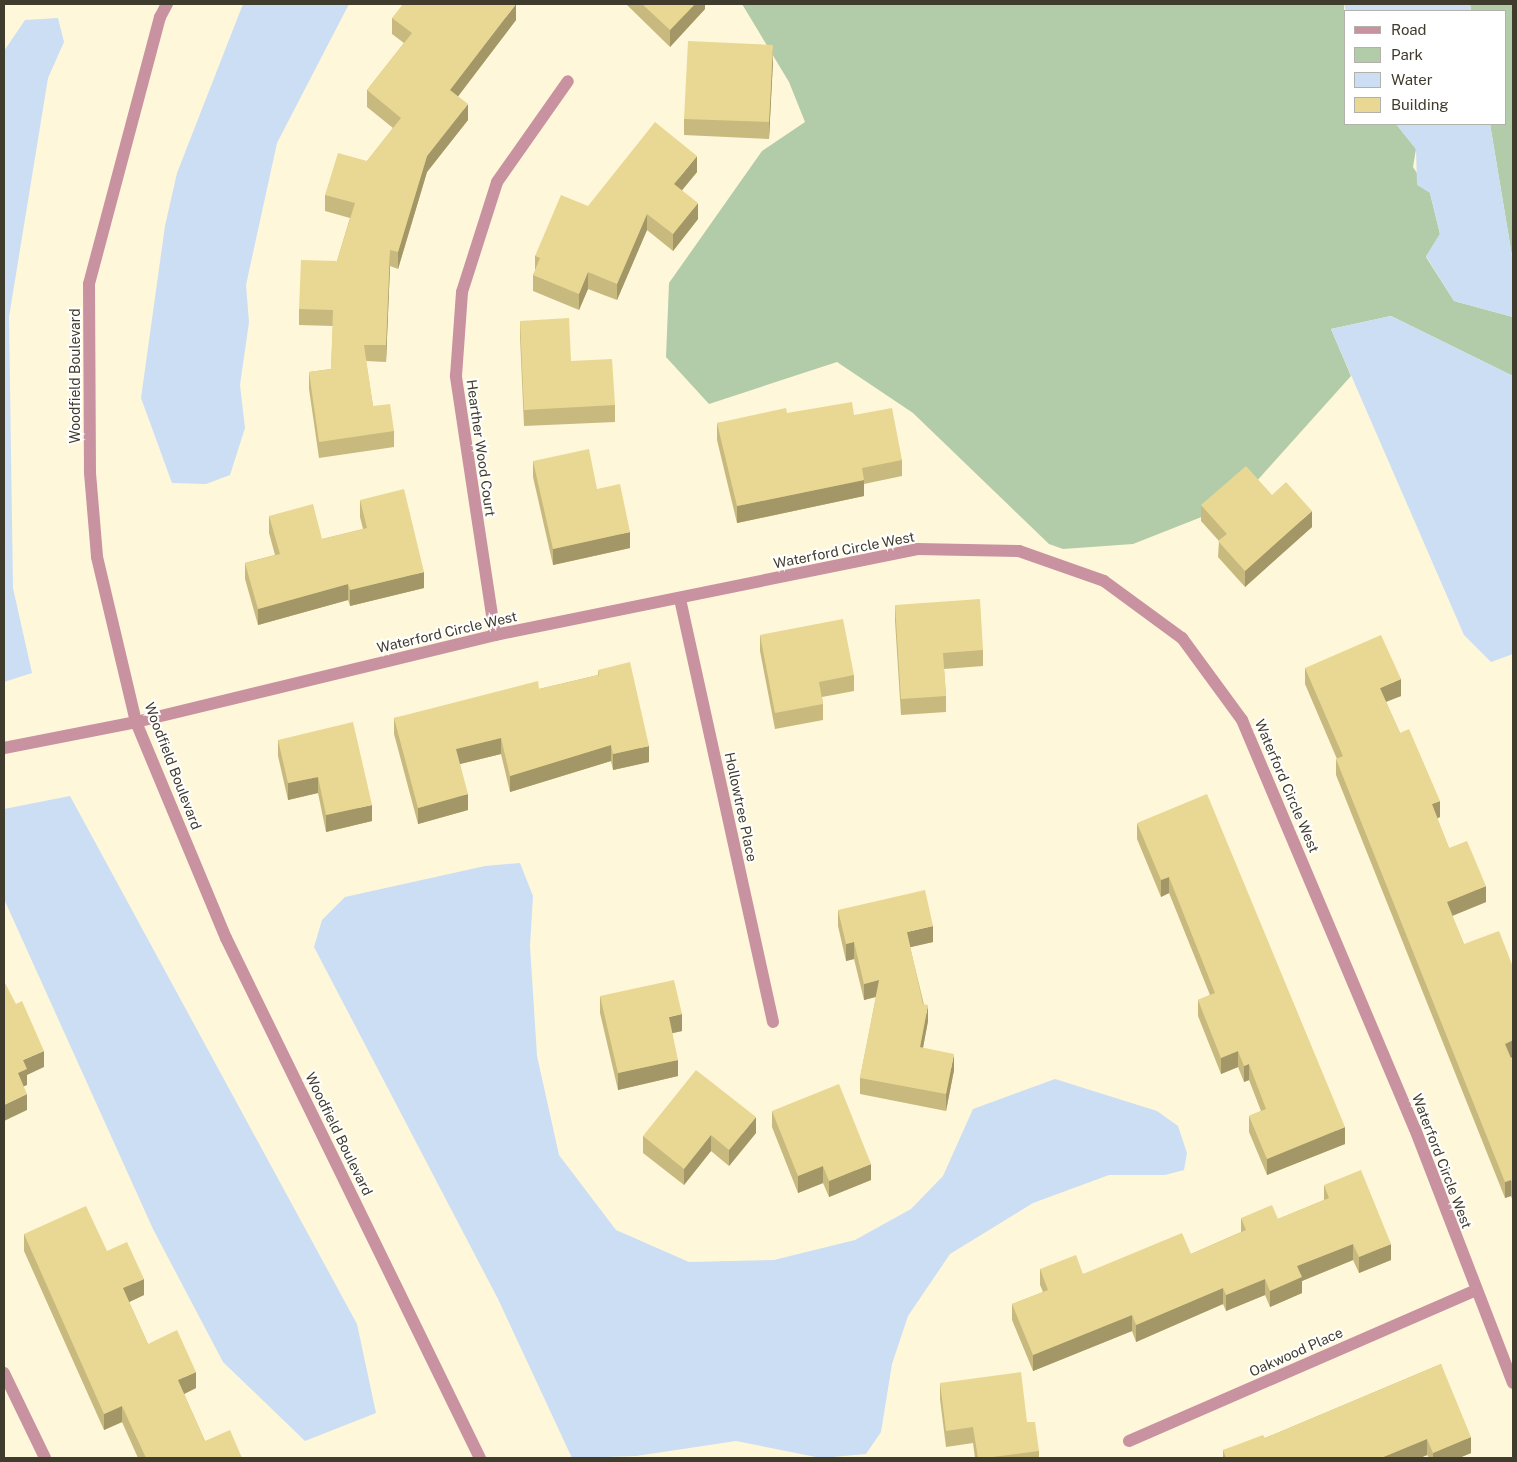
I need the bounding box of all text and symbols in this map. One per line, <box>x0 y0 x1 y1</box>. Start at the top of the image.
legend <box>1344 10 1507 125</box>
text: Road <box>1391 21 1427 38</box>
text: Park <box>1391 46 1423 63</box>
text: Water <box>1391 71 1433 88</box>
text: Building <box>1391 96 1449 113</box>
street label: Woodfield Boulevard <box>67 308 83 444</box>
street label: Hearther Wood Court <box>463 378 499 518</box>
street label: Waterford Circle West <box>772 528 916 572</box>
street label: Waterford Circle West <box>375 608 519 656</box>
street label: Woodfield Boulevard <box>141 700 205 832</box>
street label: Waterford Circle West <box>1251 717 1323 855</box>
street label: Hollowtree Place <box>721 751 761 863</box>
street label: Woodfield Boulevard <box>302 1070 376 1198</box>
street label: Waterford Circle West <box>1408 1091 1476 1231</box>
street label: Oakwood Place <box>1247 1324 1345 1380</box>

